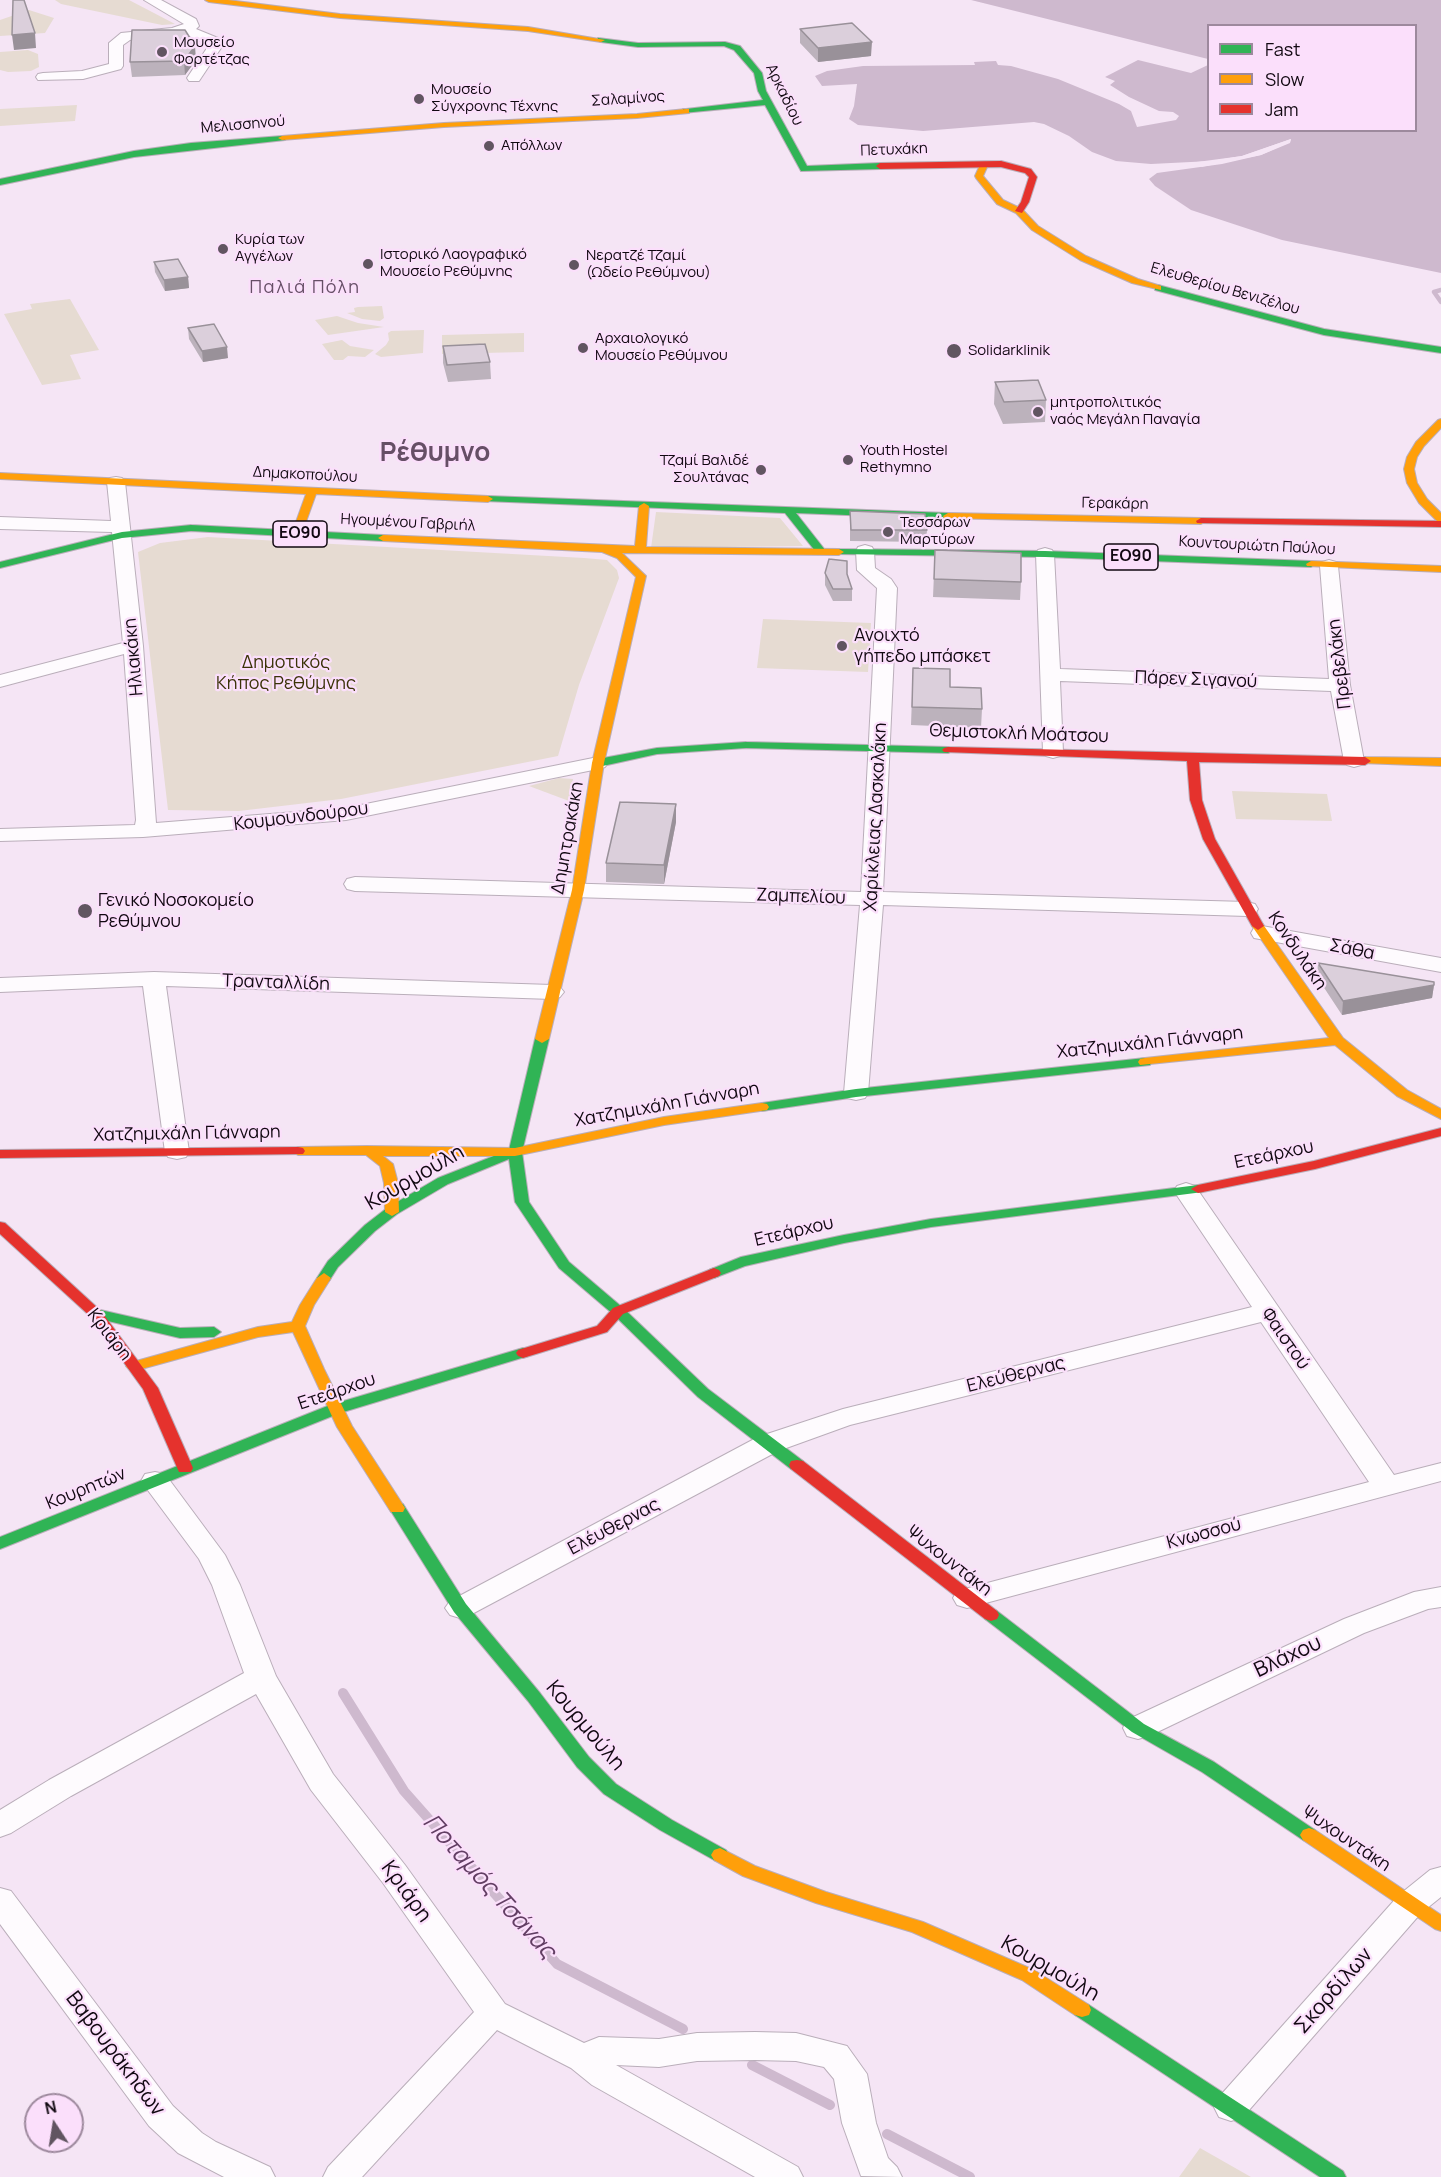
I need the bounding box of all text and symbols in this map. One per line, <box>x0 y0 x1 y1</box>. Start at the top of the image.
legend <box>1207 24 1417 132</box>
place label: Μουσείο Φορτέτζας <box>174 34 250 69</box>
text: Fast <box>1265 37 1300 61</box>
marker: Μουσείο Φορτέτζας <box>155 45 169 59</box>
street label: Αρκαδίου <box>761 61 807 129</box>
text: Slow <box>1265 67 1304 91</box>
place label: Μουσείο Σύγχρονης Τέχνης <box>431 81 558 116</box>
street label: Σαλαμίνος <box>591 87 665 111</box>
marker: Μουσείο Σύγχρονης Τέχνης <box>412 92 426 106</box>
text: Jam <box>1265 97 1299 121</box>
street label: Μελισσηνού <box>200 112 286 138</box>
place label: Απόλλων <box>501 137 562 155</box>
marker: Απόλλων <box>482 139 496 153</box>
street label: Πετυχάκη <box>860 140 928 160</box>
place label: Κυρία των Αγγέλων <box>235 231 305 266</box>
marker: Κυρία των Αγγέλων <box>216 242 230 256</box>
place label: Ιστορικό Λαoγραφικό Μουσείο Ρεθύμνης <box>380 246 527 281</box>
place label: Νερατζέ Τζαμί (Ωδείο Ρεθύμνου) <box>586 247 711 282</box>
marker: Ιστορικό Λαoγραφικό Μουσείο Ρεθύμνης <box>361 257 375 271</box>
marker: Νερατζέ Τζαμί (Ωδείο Ρεθύμνου) <box>567 258 581 272</box>
street label: Ελευθερίου Βενιζέλου <box>1149 259 1301 319</box>
district label: Παλιά Πόλη <box>250 277 360 299</box>
place label: Αρχαιολογικό Μουσείο Ρεθύμνου <box>595 330 728 365</box>
marker: Αρχαιολογικό Μουσείο Ρεθύμνου <box>576 341 590 355</box>
marker: Solidarklinik <box>945 342 963 360</box>
place label: Solidarklinik <box>968 342 1050 360</box>
place label: μητροπολιτικός ναός Μεγάλη Παναγία <box>1050 394 1200 429</box>
marker: μητροπολιτικός ναός Μεγάλη Παναγία <box>1031 405 1045 419</box>
district label: Ρέθυμνο <box>380 438 490 470</box>
place label: Youth Hostel Rethymno <box>860 442 948 477</box>
place label: Τζαμί Βαλιδέ Σουλτάνας <box>660 452 749 487</box>
marker: Youth Hostel Rethymno <box>841 453 855 467</box>
street label: Δημακοπούλου <box>252 463 358 487</box>
marker: Τζαμί Βαλιδέ Σουλτάνας <box>754 463 768 477</box>
street label: Γερακάρη <box>1081 494 1149 514</box>
street label: Ηγουμένου Γαβριήλ <box>340 510 476 536</box>
place label: Τεσσάρων Μαρτύρων <box>900 514 975 549</box>
road number: ΕΟ90 <box>273 521 327 547</box>
marker: Τεσσάρων Μαρτύρων <box>881 525 895 539</box>
street label: Κουντουριώτη Παύλου <box>1178 533 1336 559</box>
road number: ΕΟ90 <box>1104 544 1158 570</box>
street label: Ηλιακάκη <box>120 617 148 697</box>
street label: Πρεβελάκη <box>1324 618 1356 710</box>
place label: Ανοιχτό γήπεδο μπάσκετ <box>854 625 991 668</box>
marker: Ανοιχτό γήπεδο μπάσκετ <box>835 639 849 653</box>
park label: Δημοτικός Κήπος Ρεθύμνης <box>216 652 356 694</box>
street label: Πάρεν Σιγανού <box>1134 667 1258 693</box>
street label: Θεμιστοκλή Μοάτσου <box>929 720 1109 748</box>
street label: Χαρίκλειας Δασκαλάκη <box>860 722 892 912</box>
street label: Δημητρακάκη <box>547 780 589 896</box>
street label: Κουμουνδούρου <box>232 798 370 836</box>
street label: Ζαμπελίου <box>756 885 846 909</box>
place label: Γενικό Νοσοκομείο Ρεθύμνου <box>98 890 254 932</box>
marker: Γενικό Νοσοκομείο Ρεθύμνου <box>76 902 94 920</box>
street label: Κονδυλάκη <box>1263 908 1331 994</box>
street label: Σάθα <box>1328 935 1376 965</box>
street label: Τρανταλλίδη <box>222 970 330 996</box>
street label: Χατζημιχάλη Γιάνναρη <box>1056 1022 1244 1064</box>
street label: Χατζημιχάλη Γιάνναρη <box>573 1078 761 1132</box>
street label: Χατζημιχάλη Γιάνναρη <box>93 1122 281 1146</box>
street label: Ετεάρχου <box>1232 1136 1316 1174</box>
street label: Κουρμούλη <box>361 1140 469 1216</box>
street label: Ετεάρχου <box>752 1212 836 1252</box>
street label: Φαιστού <box>1256 1304 1314 1374</box>
street label: Κριάρη <box>82 1305 136 1365</box>
street label: Ελεύθερνας <box>965 1352 1067 1398</box>
street label: Ετεάρχου <box>295 1369 379 1415</box>
street label: Κουρητών <box>43 1463 129 1515</box>
street label: Ελέυθερνας <box>565 1494 663 1560</box>
street label: Κνωσσού <box>1164 1514 1244 1554</box>
street label: Ψυχουντάκη <box>902 1521 996 1601</box>
street label: Βλάχου <box>1250 1630 1326 1684</box>
street label: Κουρμούλη <box>540 1676 630 1776</box>
street label: Ψυχουντάκη <box>1298 1801 1394 1877</box>
water label: Ποταμός Τσάνας <box>416 1809 562 1965</box>
street label: Κριάρη <box>375 1856 437 1928</box>
street label: Κουρμούλη <box>996 1931 1104 2007</box>
street label: Σκορδίλων <box>1290 1943 1378 2039</box>
street label: Βαβουράκηδων <box>60 1987 170 2121</box>
north arrow <box>24 2093 84 2153</box>
text: N <box>43 2095 59 2119</box>

